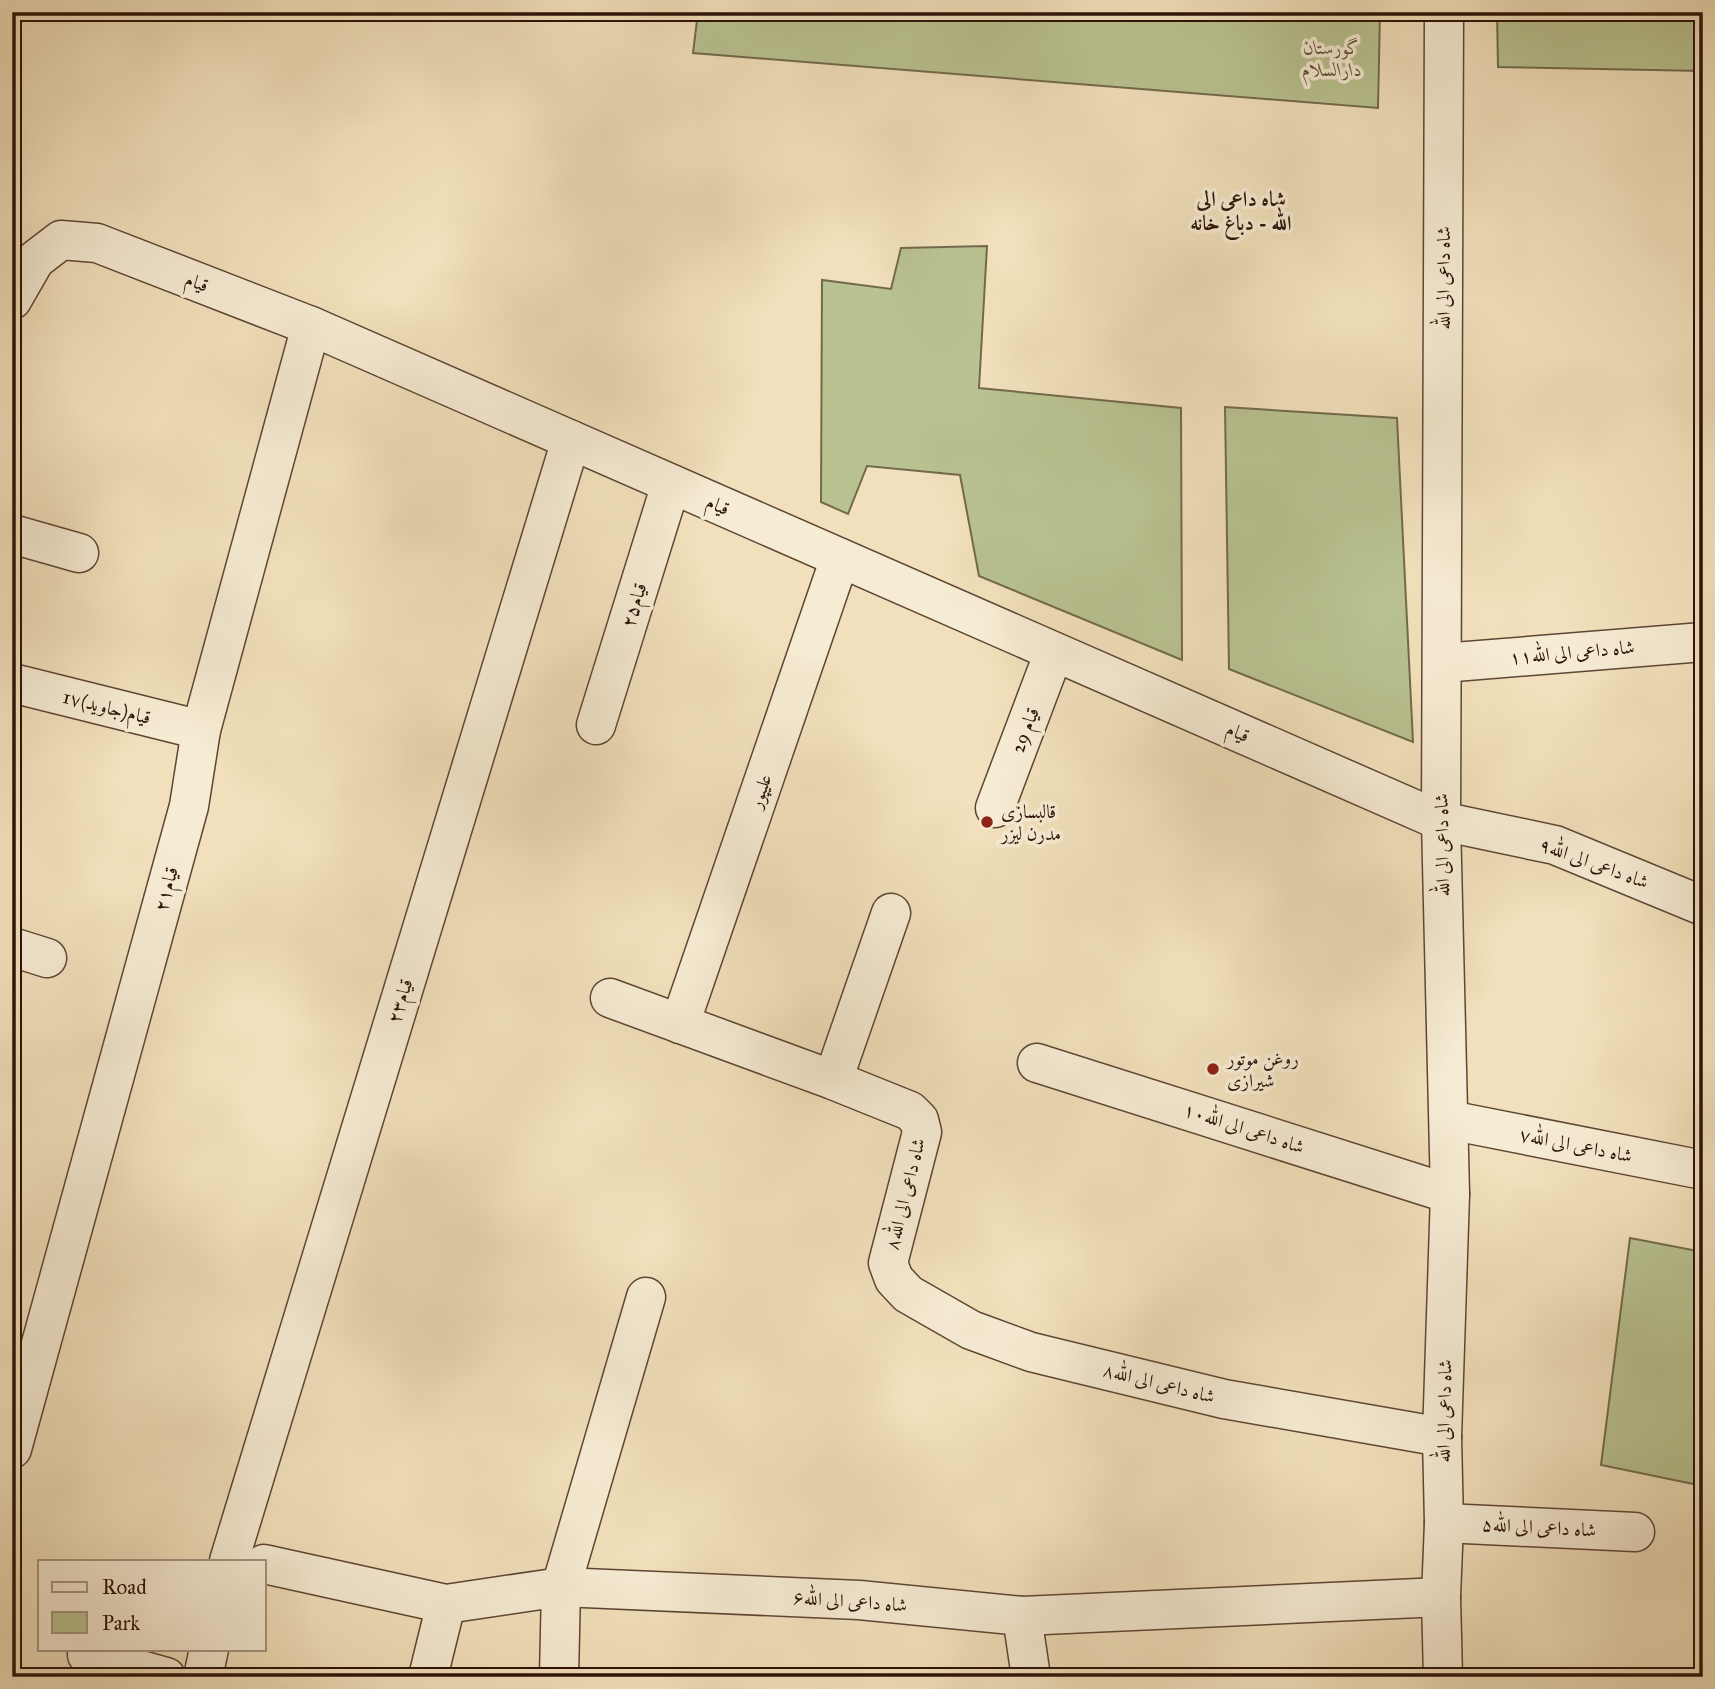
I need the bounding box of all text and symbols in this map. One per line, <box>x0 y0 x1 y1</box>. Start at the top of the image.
park label: گورستان دارالسلام <box>1302 36 1362 86</box>
district label: شاه داعی الی الله - دباغ خانه <box>1190 186 1292 240</box>
street label: شاه داعی الی الله <box>1429 226 1455 330</box>
street label: قیام <box>180 267 212 302</box>
street label: قیام <box>701 490 733 525</box>
street label: قیام۲۵ <box>616 580 656 632</box>
street label: شاه داعی الی الله۱۱ <box>1508 632 1636 669</box>
street label: قیام(جاوید)1۷ <box>59 685 153 734</box>
street label: قیام 29 <box>1006 704 1049 758</box>
street label: قیام <box>1221 717 1253 752</box>
street label: علیپور <box>743 771 777 813</box>
street label: شاه داعی الی الله <box>1427 793 1454 897</box>
place label: قالبسازی مدرن لیزر <box>999 800 1061 845</box>
marker: قالبسازی مدرن لیزر <box>979 814 995 830</box>
street label: شاه داعی الی الله۹ <box>1536 830 1653 893</box>
street label: قیام۲۱ <box>149 864 188 915</box>
street label: قیام۲۳ <box>382 976 422 1028</box>
place label: روغن موتور شیرازی <box>1225 1047 1299 1092</box>
marker: روغن موتور شیرازی <box>1205 1061 1221 1077</box>
street label: شاه داعی الی الله۱۰ <box>1181 1095 1308 1158</box>
street label: شاه داعی الی الله۷ <box>1518 1120 1635 1167</box>
street label: ۸شاه داعی الی الله <box>877 1135 930 1252</box>
street label: شاه داعی الی الله۸ <box>1101 1355 1218 1408</box>
street label: شاه داعی الی الله <box>1429 1359 1456 1463</box>
street label: شاه داعی الی الله۵ <box>1481 1510 1597 1541</box>
legend <box>38 1560 266 1650</box>
text: Road <box>102 1574 147 1600</box>
street label: شاه داعی الی الله۶ <box>792 1583 908 1616</box>
text: Park <box>102 1610 140 1636</box>

